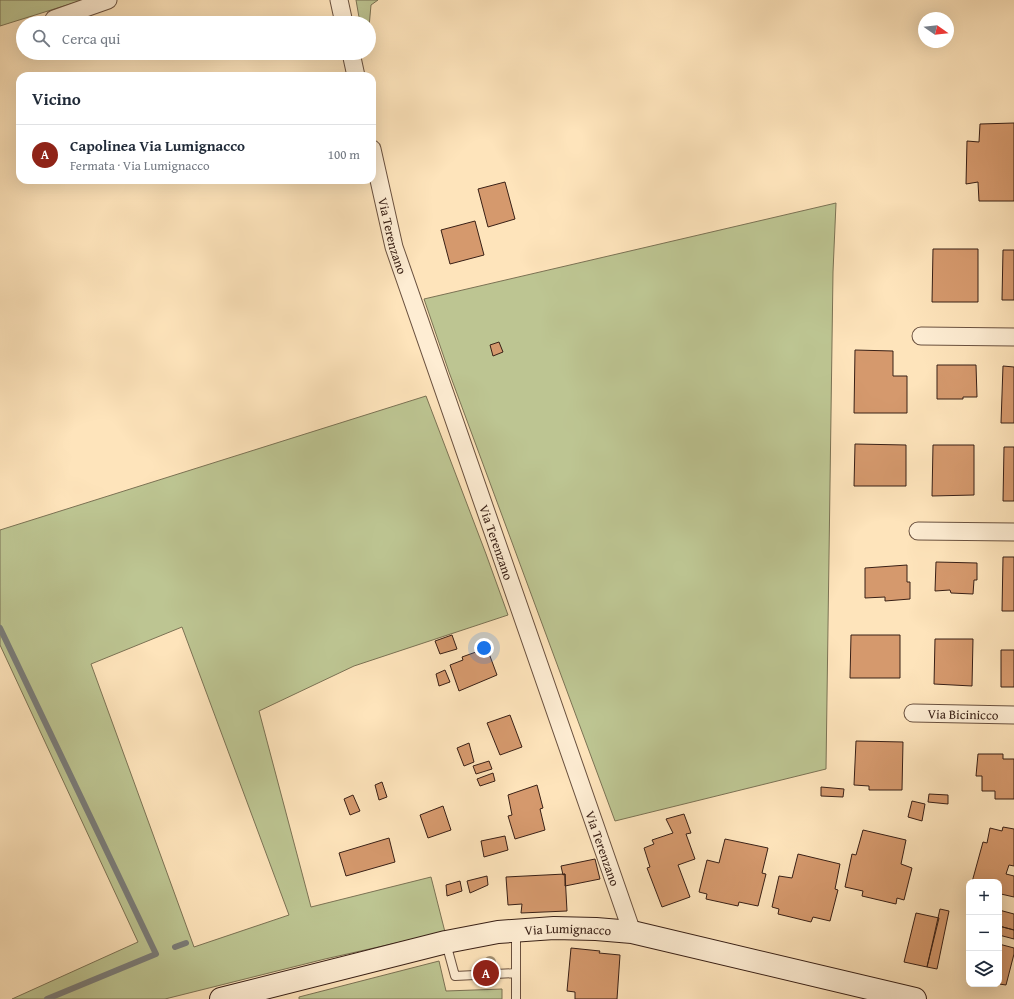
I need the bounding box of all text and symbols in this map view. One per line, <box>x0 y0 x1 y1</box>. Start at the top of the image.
north arrow <box>918 12 954 48</box>
search box <box>16 16 376 60</box>
icon: search <box>30 27 52 49</box>
text: Cerca qui <box>62 28 120 49</box>
text: Vicino <box>32 86 81 111</box>
text: Capolinea Via Lumignacco <box>70 135 245 156</box>
text: A <box>41 145 49 164</box>
text: 100 m <box>328 145 360 164</box>
text: Fermata · Via Lumignacco <box>70 156 210 175</box>
street label: Via Terenzano <box>374 195 412 277</box>
street label: Via Terenzano <box>475 502 519 583</box>
your location <box>474 638 494 658</box>
street label: Via Bicinicco <box>927 704 999 724</box>
street label: Via Terenzano <box>581 808 625 889</box>
map controls <box>966 879 1002 987</box>
button: + <box>966 879 1002 915</box>
button: − <box>966 915 1002 951</box>
street label: Via Lumignacco <box>524 918 612 940</box>
button: layers <box>966 951 1002 987</box>
pin: A <box>473 958 499 988</box>

